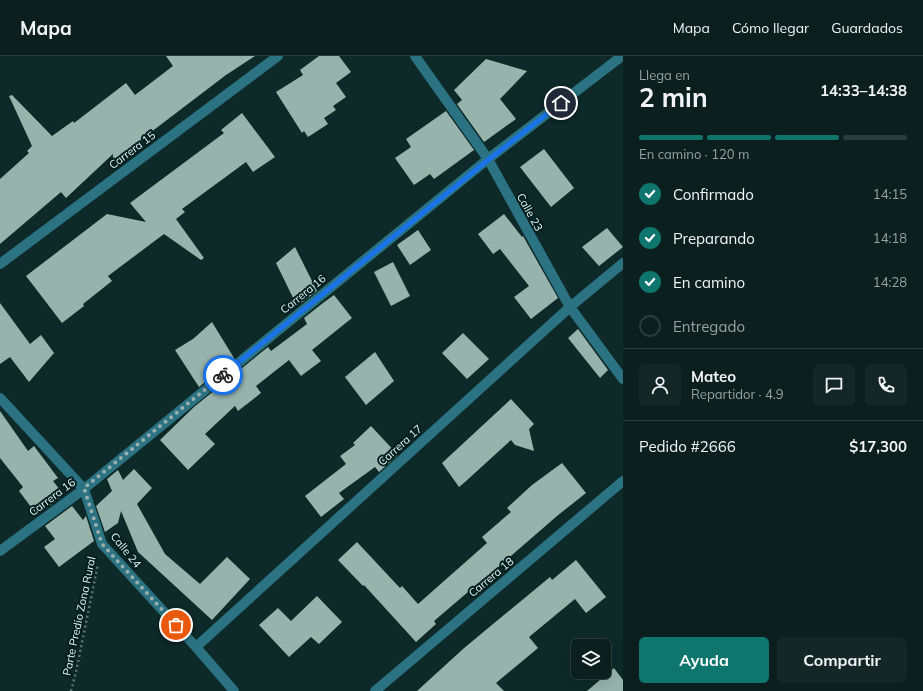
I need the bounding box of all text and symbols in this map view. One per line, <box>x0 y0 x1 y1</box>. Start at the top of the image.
text: Mapa <box>20 16 72 40</box>
text: Mapa <box>673 19 710 37</box>
text: Cómo llegar <box>732 19 809 37</box>
text: Guardados <box>831 19 903 37</box>
text: Llega en <box>639 67 690 83</box>
text: 2 min <box>639 81 708 114</box>
text: 14:33–14:38 <box>820 81 907 100</box>
pin <box>544 86 578 120</box>
icon: home <box>550 92 572 114</box>
street label: Carrera 15 <box>106 128 158 172</box>
text: En camino · 120 m <box>639 146 749 162</box>
icon: check <box>639 183 661 205</box>
text: Confirmado <box>673 185 754 204</box>
text: 14:15 <box>873 186 907 202</box>
street label: Calle 23 <box>514 191 546 233</box>
icon: check <box>639 227 661 249</box>
text: Preparando <box>673 229 755 248</box>
text: 14:18 <box>873 230 907 246</box>
street label: Carrera 16 <box>277 271 329 317</box>
icon: check <box>639 271 661 293</box>
text: En camino <box>673 273 745 292</box>
text: 14:28 <box>873 274 907 290</box>
text: Entregado <box>673 317 745 336</box>
courier <box>203 355 243 395</box>
icon: bike <box>212 364 234 386</box>
button: person <box>639 364 681 406</box>
button: chat <box>813 364 855 406</box>
button: phone <box>865 364 907 406</box>
text: Mateo <box>691 367 736 386</box>
text: Repartidor · 4.9 <box>691 386 784 402</box>
street label: Carrera 17 <box>375 422 425 468</box>
text: Pedido #2666 <box>639 437 736 456</box>
text: $17,300 <box>849 437 907 456</box>
street label: Carrera 16 <box>26 475 78 519</box>
street label: Calle 24 <box>108 530 145 571</box>
street label: Carrera 18 <box>466 554 517 600</box>
street label: Parte Predio Zona Rural <box>60 555 98 677</box>
pin <box>159 608 193 642</box>
icon: bag <box>165 614 187 636</box>
button: Ayuda <box>639 637 769 683</box>
button: Compartir <box>777 637 907 683</box>
map controls <box>571 639 611 679</box>
button: layers <box>571 639 611 679</box>

